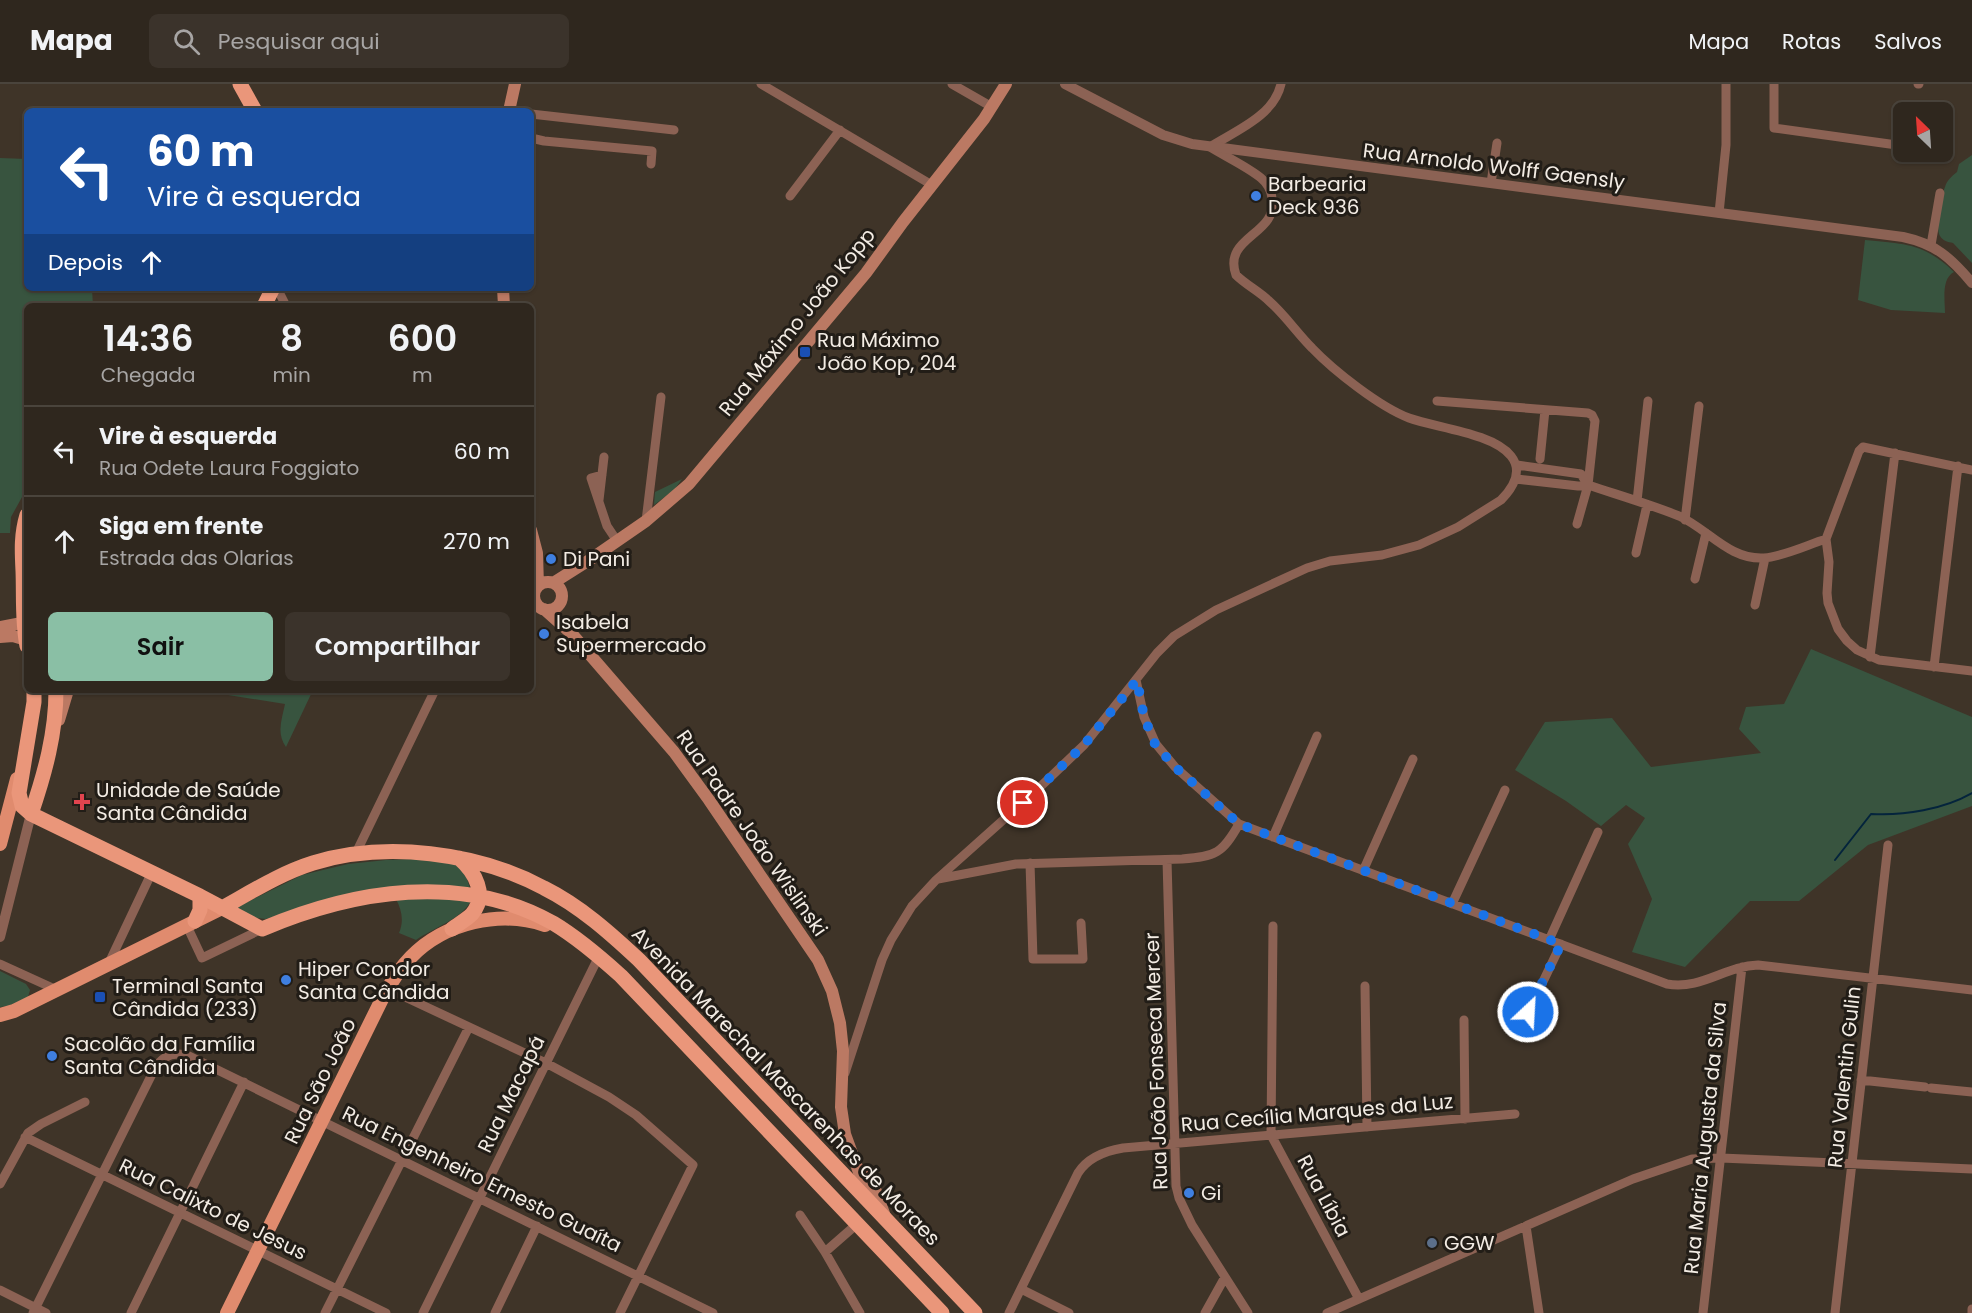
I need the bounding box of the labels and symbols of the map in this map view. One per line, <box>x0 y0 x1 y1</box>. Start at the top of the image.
north arrow <box>1893 102 1953 162</box>
street label: Rua Arnoldo Wolff Gaensly <box>1361 136 1627 196</box>
place label: Barbearia Deck 936 <box>1268 170 1367 221</box>
marker: Barbearia Deck 936 <box>1249 189 1263 203</box>
street label: Rua Máximo João Kopp <box>712 222 882 422</box>
place label: Rua Máximo João Kop, 204 <box>817 326 956 377</box>
marker: Rua Máximo João Kop, 204 <box>798 345 812 359</box>
place label: Di Pani <box>563 545 630 573</box>
marker: Di Pani <box>544 552 558 566</box>
place label: Isabela Supermercado <box>556 608 706 659</box>
marker: Isabela Supermercado <box>537 627 551 641</box>
street label: Rua Padre João Wislinski <box>670 724 834 942</box>
place label: Unidade de Saúde Santa Cândida <box>96 776 281 827</box>
pin <box>997 777 1048 828</box>
marker: Unidade de Saúde Santa Cândida <box>73 793 91 811</box>
street label: Avenida Marechal Mascarenhas de Moraes <box>625 920 947 1252</box>
street label: Rua João Fonseca Mercer <box>1138 932 1174 1190</box>
place label: Hiper Condor Santa Cândida <box>298 955 449 1006</box>
place label: Terminal Santa Cândida (233) <box>112 972 264 1023</box>
marker: Hiper Condor Santa Cândida <box>279 973 293 987</box>
position arrow <box>1496 980 1560 1044</box>
street label: Rua Valentin Gulin <box>1821 985 1867 1169</box>
marker: Terminal Santa Cândida (233) <box>93 990 107 1004</box>
street label: Rua Maria Augusta da Silva <box>1677 1000 1733 1276</box>
street label: Rua São João <box>277 1013 363 1149</box>
place label: Sacolão da Família Santa Cândida <box>64 1030 256 1081</box>
street label: Rua Macapá <box>471 1031 551 1157</box>
marker: Sacolão da Família Santa Cândida <box>45 1049 59 1063</box>
street label: Rua Cecília Marques da Luz <box>1180 1087 1454 1139</box>
street label: Rua Engenheiro Ernesto Guaíta <box>338 1099 626 1259</box>
street label: Rua Líbia <box>1291 1150 1357 1242</box>
street label: Rua Calixto de Jesus <box>114 1151 312 1267</box>
place label: Gi <box>1201 1179 1221 1207</box>
marker: Gi <box>1182 1186 1196 1200</box>
place label: GGW <box>1444 1229 1495 1257</box>
marker: GGW <box>1425 1236 1439 1250</box>

